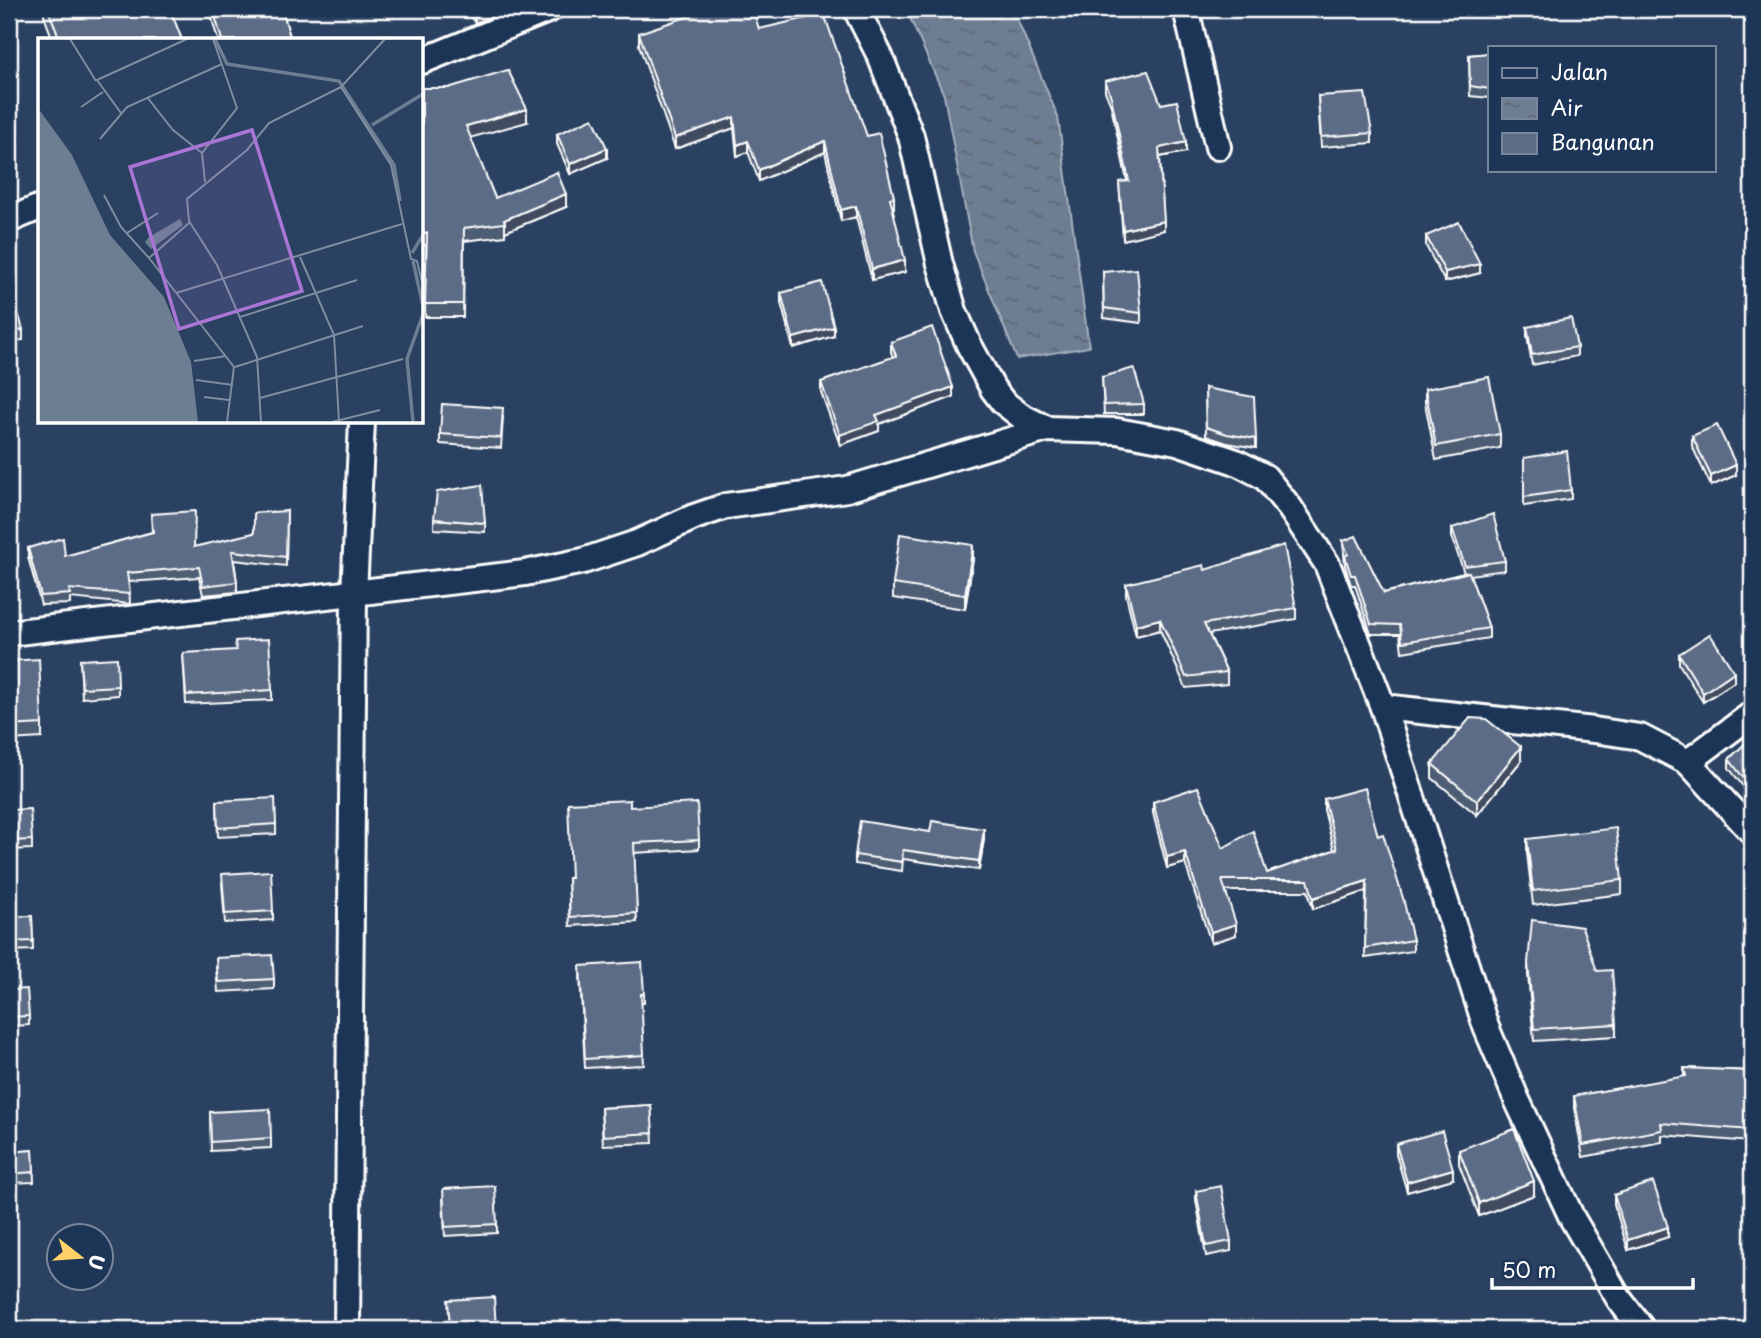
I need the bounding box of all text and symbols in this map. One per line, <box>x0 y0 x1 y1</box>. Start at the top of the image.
inset map <box>38 38 424 424</box>
legend <box>1488 46 1716 172</box>
text: Jalan <box>1551 55 1608 87</box>
text: Air <box>1551 91 1583 123</box>
text: Bangunan <box>1551 125 1655 157</box>
north arrow <box>46 1222 116 1292</box>
scale bar <box>1492 1247 1693 1291</box>
text: U <box>82 1251 113 1273</box>
text: 50 m <box>1502 1253 1556 1285</box>

